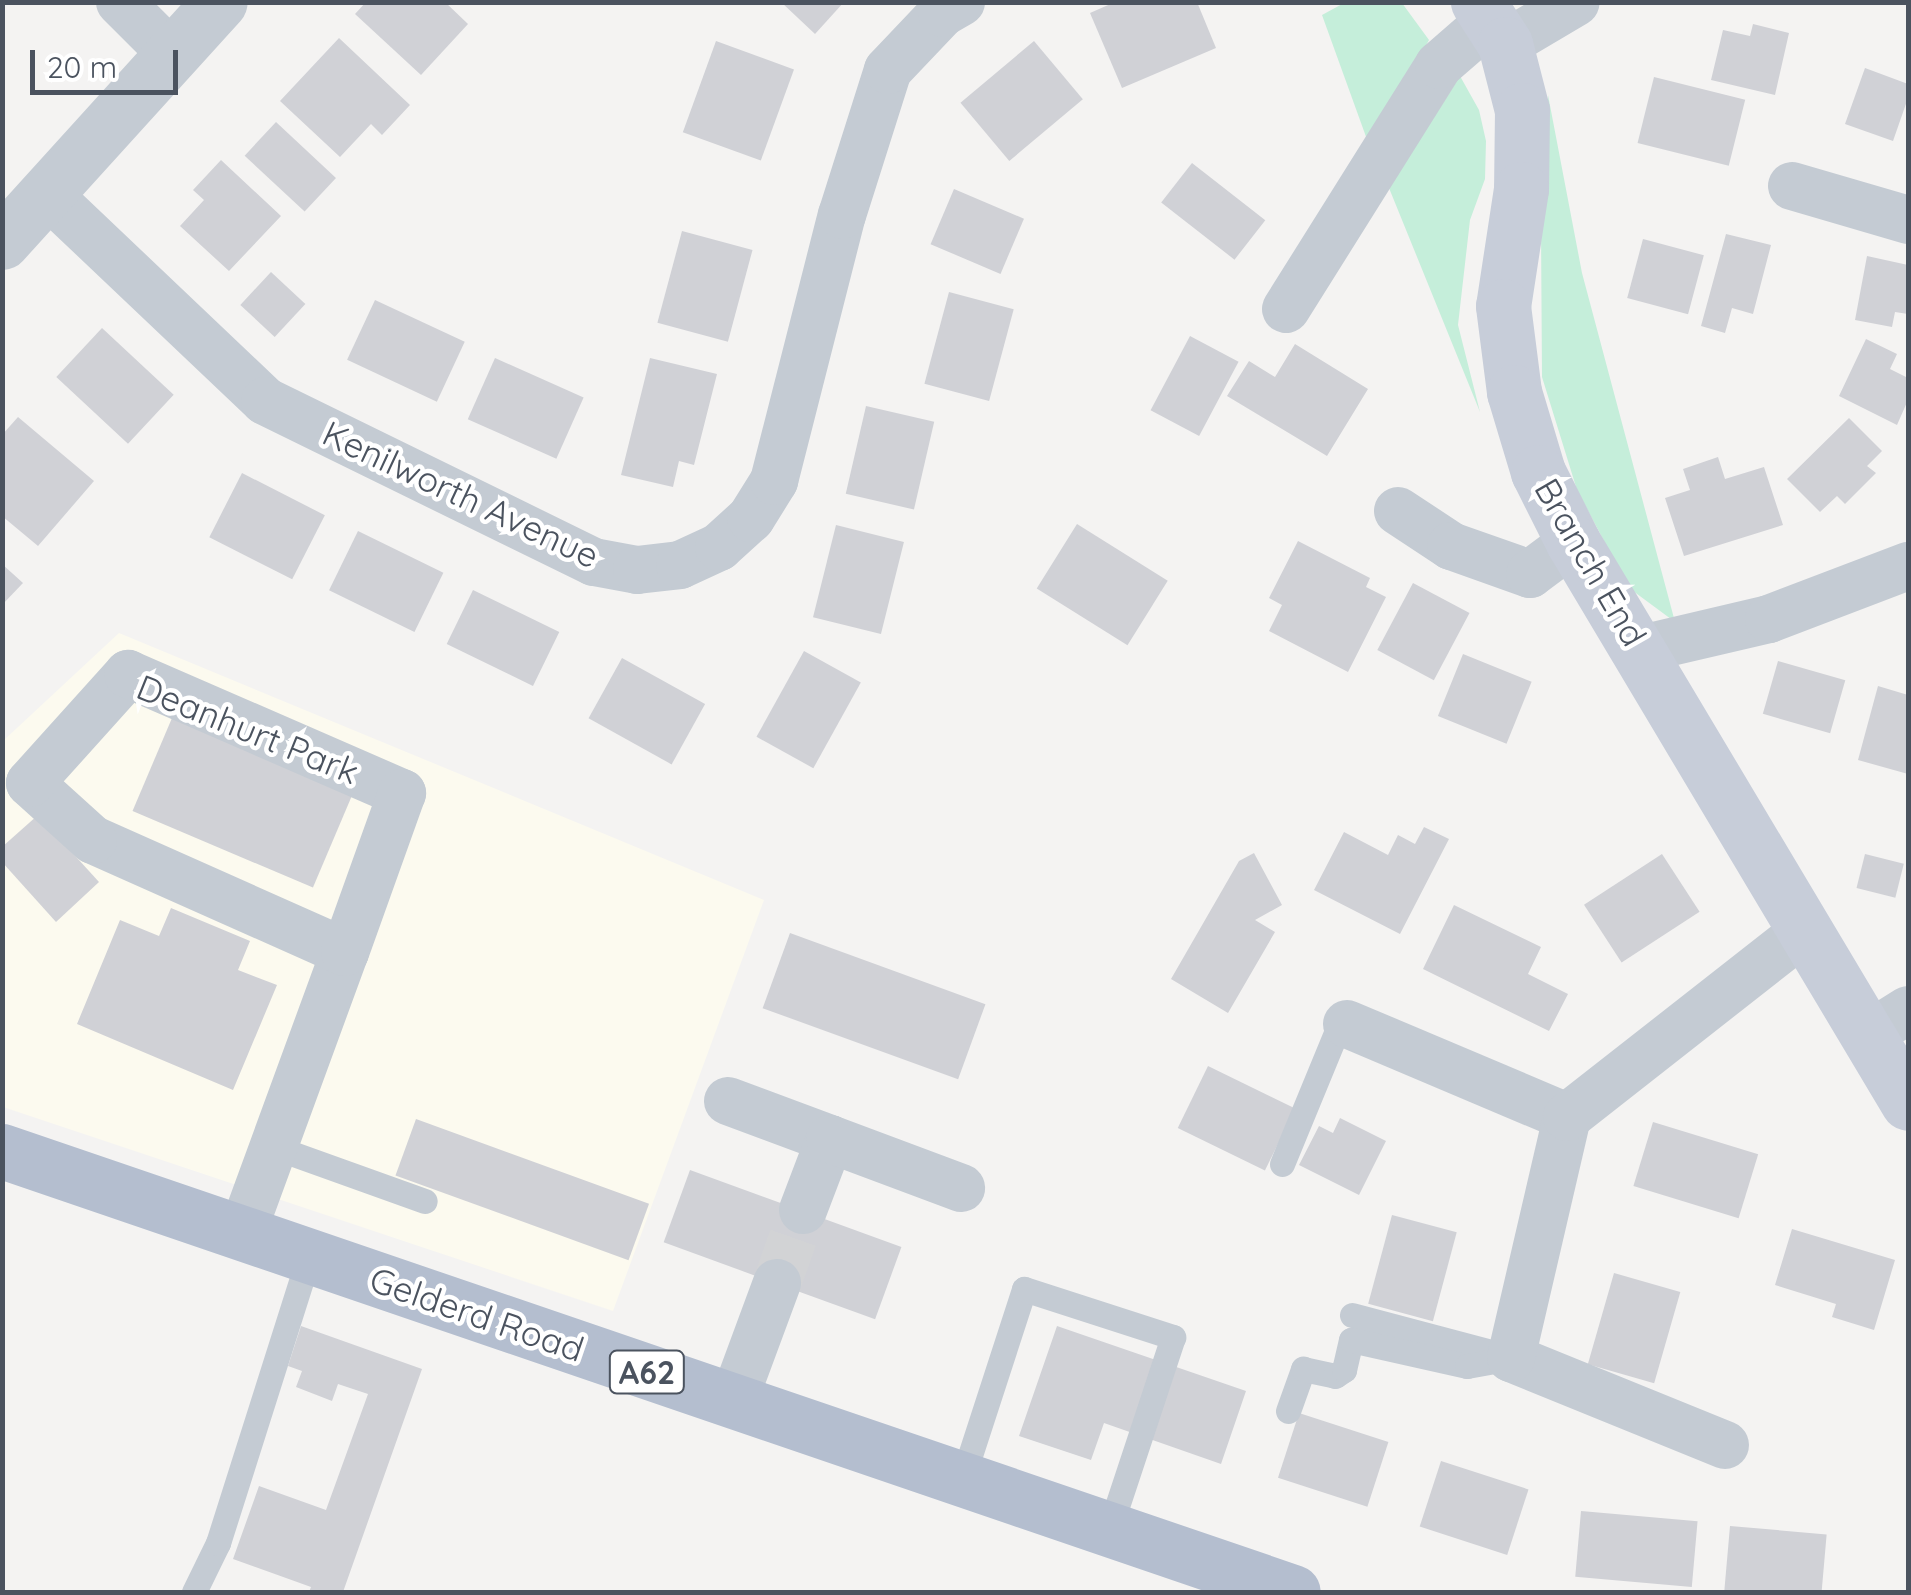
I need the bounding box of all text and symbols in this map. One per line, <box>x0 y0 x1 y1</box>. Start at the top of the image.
scale bar <box>35 30 182 92</box>
text: 20 m <box>47 48 117 86</box>
street label: Kenilworth Avenue <box>316 412 606 576</box>
street label: Branch End <box>1526 471 1656 653</box>
street label: Deanhurt Park <box>131 665 365 793</box>
street label: Gelderd Road <box>365 1258 589 1370</box>
road number: A62 <box>607 1345 687 1399</box>

